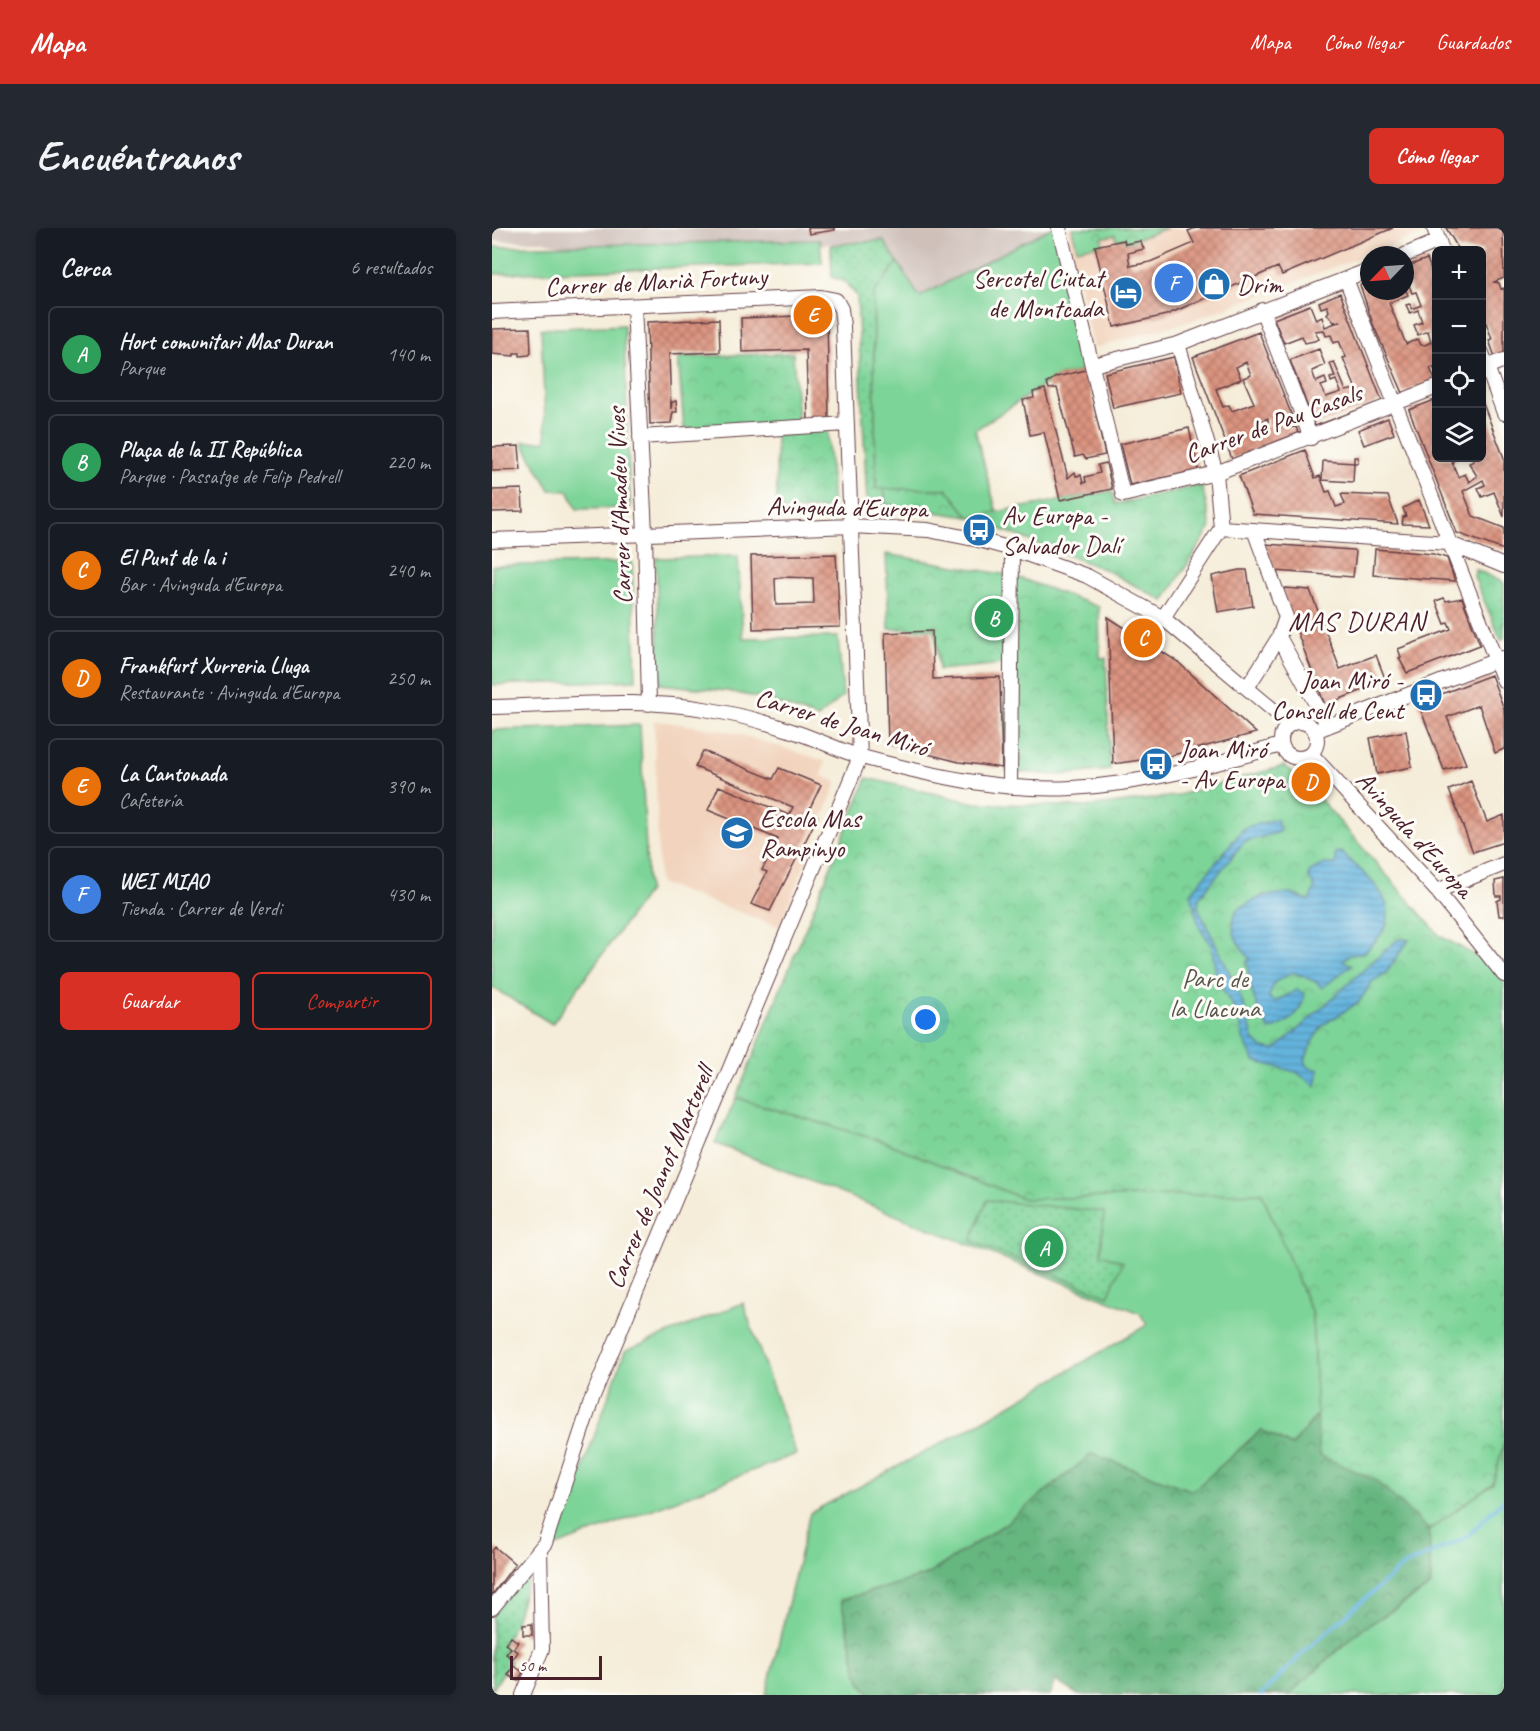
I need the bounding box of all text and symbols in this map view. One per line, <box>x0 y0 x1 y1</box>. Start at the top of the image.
text: Mapa <box>30 25 85 60</box>
text: Mapa <box>1250 29 1291 55</box>
text: Cómo llegar <box>1324 29 1403 55</box>
text: Guardados <box>1436 29 1510 55</box>
button: Cómo llegar <box>1369 128 1504 184</box>
text: Encuéntranos <box>36 130 238 183</box>
north arrow <box>1360 246 1414 300</box>
map controls <box>1432 246 1486 462</box>
button: + <box>1432 246 1486 300</box>
text: Cerca <box>60 251 110 284</box>
text: 6 resultados <box>350 255 432 280</box>
street label: Carrer de Marià Fortuny <box>544 259 770 304</box>
pin: F <box>1154 260 1194 306</box>
place label: Sercotel Ciutat de Montcada <box>972 262 1106 325</box>
shop icon: Drim <box>1196 266 1232 302</box>
place label: Drim <box>1237 268 1285 301</box>
hotel icon: Sercotel Ciutat de Montcada <box>1108 275 1144 311</box>
pin: E <box>794 292 832 338</box>
button: − <box>1432 300 1486 354</box>
text: Hort comunitari Mas Duran <box>119 328 333 356</box>
text: A <box>76 342 87 367</box>
text: 140 m <box>387 342 430 367</box>
button: locate <box>1432 354 1486 408</box>
text: Parque <box>119 356 165 381</box>
street label: Carrer de Pau Casals <box>1180 375 1368 471</box>
street label: Carrer d'Amadeu Vives <box>600 405 639 605</box>
button: layers <box>1432 408 1486 462</box>
text: Plaça de la II República <box>119 436 301 464</box>
text: B <box>76 450 87 475</box>
text: 220 m <box>387 450 430 475</box>
text: Parque · Passatge de Felip Pedrell <box>119 464 340 489</box>
street label: Avinguda d'Europa <box>767 490 930 525</box>
place label: Av Europa - Salvador Dalí <box>1002 499 1125 562</box>
bus stop icon: Av Europa - Salvador Dalí <box>961 512 997 548</box>
text: El Punt de la i <box>119 544 225 572</box>
text: C <box>77 558 86 583</box>
text: 240 m <box>387 558 430 583</box>
text: Bar · Avinguda d'Europa <box>119 572 282 597</box>
pin: B <box>974 596 1014 640</box>
district label: MAS DURAN <box>1288 604 1428 638</box>
pin: C <box>1124 616 1162 660</box>
text: Frankfurt Xurreria Lluga <box>119 652 309 680</box>
place label: Joan Miró - Consell de Cent <box>1271 664 1405 727</box>
text: D <box>76 666 87 691</box>
text: 250 m <box>387 666 430 691</box>
bus stop icon: Joan Miró - Consell de Cent <box>1408 677 1444 713</box>
text: Restaurante · Avinguda d'Europa <box>119 680 339 705</box>
street label: Carrer de Joan Miró <box>752 681 936 766</box>
place label: Joan Miró - Av Europa <box>1177 733 1287 796</box>
bus stop icon: Joan Miró - Av Europa <box>1138 746 1174 782</box>
text: La Cantonada <box>119 760 226 788</box>
pin: D <box>1292 760 1330 804</box>
street label: Avinguda d'Europa <box>1349 764 1482 907</box>
text: E <box>76 774 87 799</box>
text: 390 m <box>387 774 430 799</box>
text: Cafetería <box>119 788 182 813</box>
place label: Escola Mas Rampinyo <box>760 802 862 865</box>
school or university icon: Escola Mas Rampinyo <box>719 815 755 851</box>
text: WEI MIAO <box>119 868 208 896</box>
text: F <box>77 882 86 907</box>
text: 430 m <box>387 882 430 907</box>
text: Tienda · Carrer de Verdi <box>119 896 282 921</box>
park label: Parc de la Llacuna <box>1170 962 1262 1025</box>
button: Guardar <box>60 972 240 1030</box>
button: Compartir <box>252 972 432 1030</box>
your location <box>911 1005 940 1034</box>
street label: Carrer de Joanot Martorell <box>598 1057 723 1293</box>
pin: A <box>1024 1226 1064 1270</box>
scale bar <box>510 1653 602 1680</box>
text: 50 m <box>519 1656 546 1676</box>

